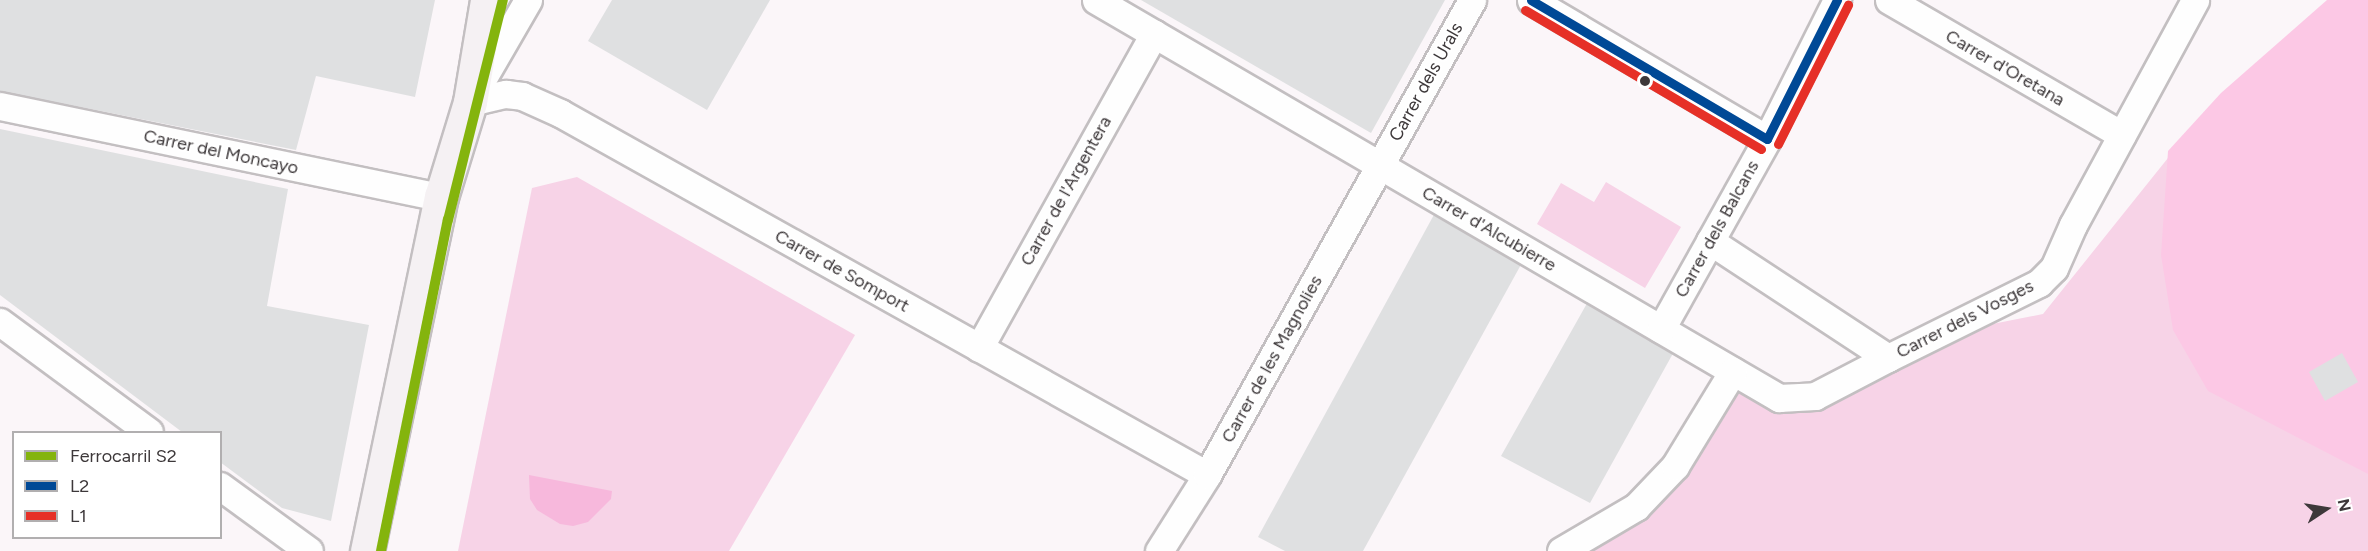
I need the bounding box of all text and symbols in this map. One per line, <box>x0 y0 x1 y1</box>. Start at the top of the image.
street label: Carrer dels Urals <box>1385 19 1467 145</box>
street label: Carrer d'Oretana <box>1942 25 2068 111</box>
unlabelled marker <box>1639 75 1651 87</box>
street label: Carrer de l'Argentera <box>1016 112 1116 270</box>
street label: Carrer del Moncayo <box>142 125 300 179</box>
street label: Carrer dels Balcans <box>1670 157 1764 301</box>
street label: Carrer d'Alcubierre <box>1418 182 1560 276</box>
street label: Carrer de Somport <box>771 225 913 317</box>
street label: Carrer de les Magnolies <box>1217 272 1327 446</box>
street label: Carrer dels Vosges <box>1893 275 2037 363</box>
legend <box>12 431 222 539</box>
text: Ferrocarril S2 <box>70 445 177 467</box>
text: L2 <box>70 475 89 497</box>
north arrow <box>2296 479 2356 539</box>
text: N <box>2334 497 2355 513</box>
text: L1 <box>70 505 87 527</box>

